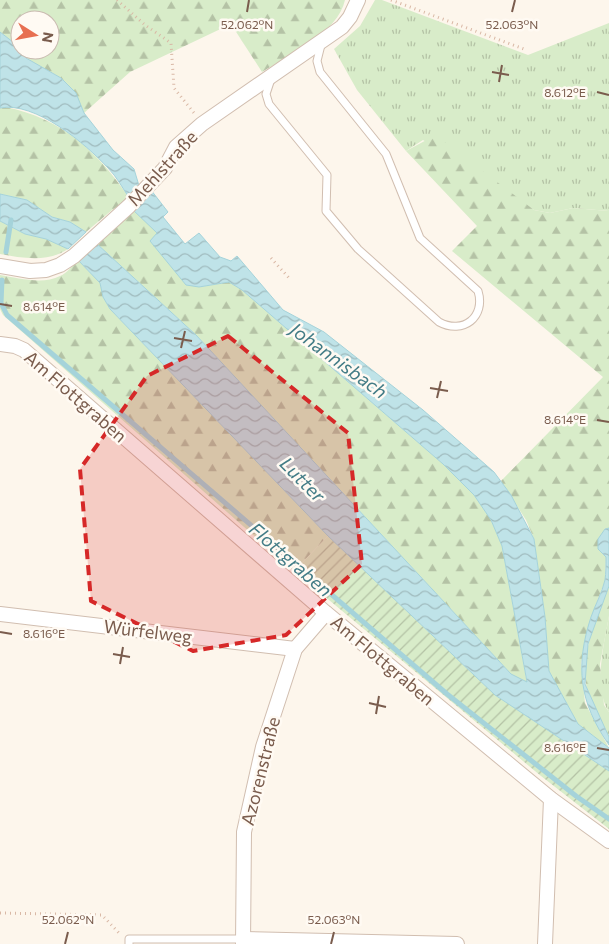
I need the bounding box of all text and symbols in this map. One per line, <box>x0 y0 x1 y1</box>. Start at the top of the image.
north arrow <box>10 10 60 60</box>
text: 52.062°N <box>221 17 273 31</box>
text: 52.063°N <box>486 17 538 31</box>
text: N <box>39 31 58 44</box>
text: 8.612°E <box>544 85 586 99</box>
street label: Mehlstraße <box>122 126 202 210</box>
text: 8.614°E <box>23 299 65 313</box>
water label: Johannisbach <box>284 316 392 403</box>
street label: Am Flottgraben <box>20 346 132 446</box>
text: 8.614°E <box>544 412 586 426</box>
water label: Lutter <box>276 452 331 507</box>
water label: Flottgraben <box>245 517 337 601</box>
street label: Am Flottgraben <box>327 610 439 710</box>
street label: Würfelweg <box>103 615 194 647</box>
text: 8.616°E <box>23 626 65 640</box>
street label: Azorenstraße <box>236 714 284 828</box>
text: 8.616°E <box>544 740 586 754</box>
text: 52.062°N <box>42 912 94 926</box>
text: 52.063°N <box>308 912 360 926</box>

